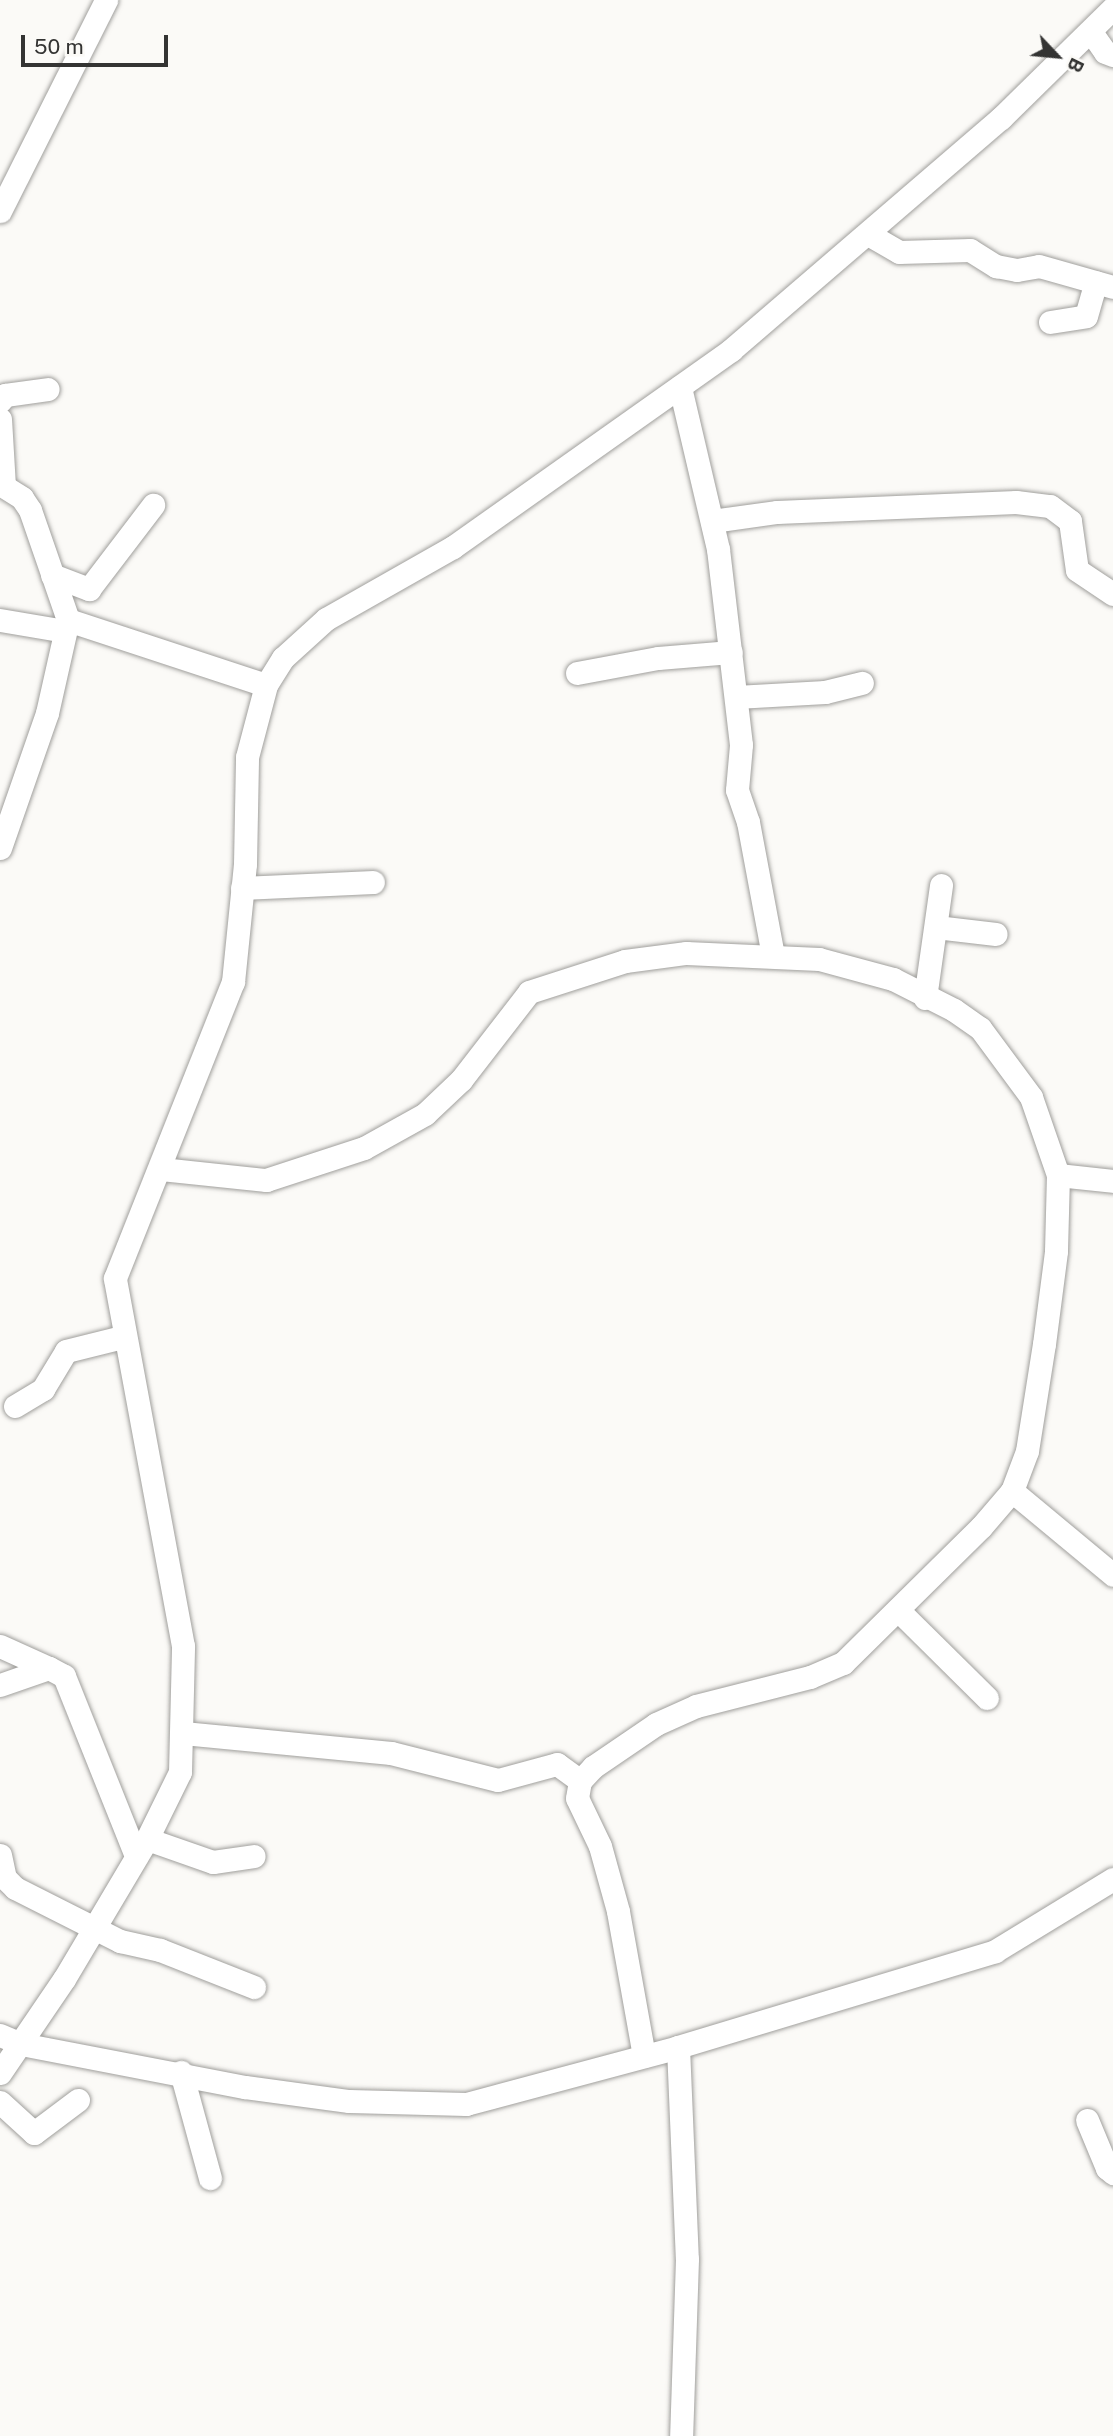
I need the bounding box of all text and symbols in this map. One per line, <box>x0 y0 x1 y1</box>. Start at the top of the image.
scale bar <box>24 21 172 65</box>
north arrow <box>1022 21 1092 91</box>
text: 50 m <box>34 34 84 59</box>
text: B <box>1063 55 1089 76</box>

